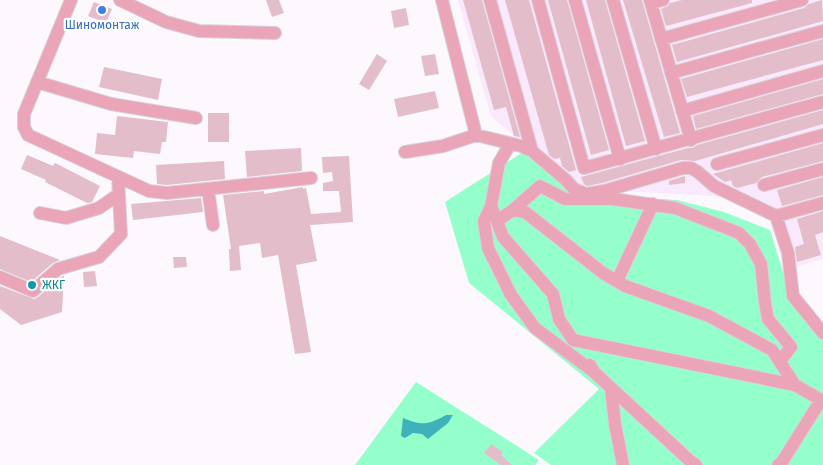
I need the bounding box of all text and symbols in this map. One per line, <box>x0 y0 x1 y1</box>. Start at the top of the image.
marker: Шиномонтаж <box>96 4 108 16</box>
place label: Шиномонтаж <box>65 18 140 32</box>
place label: ЖКГ <box>42 278 65 292</box>
marker: ЖКГ <box>26 279 38 291</box>

